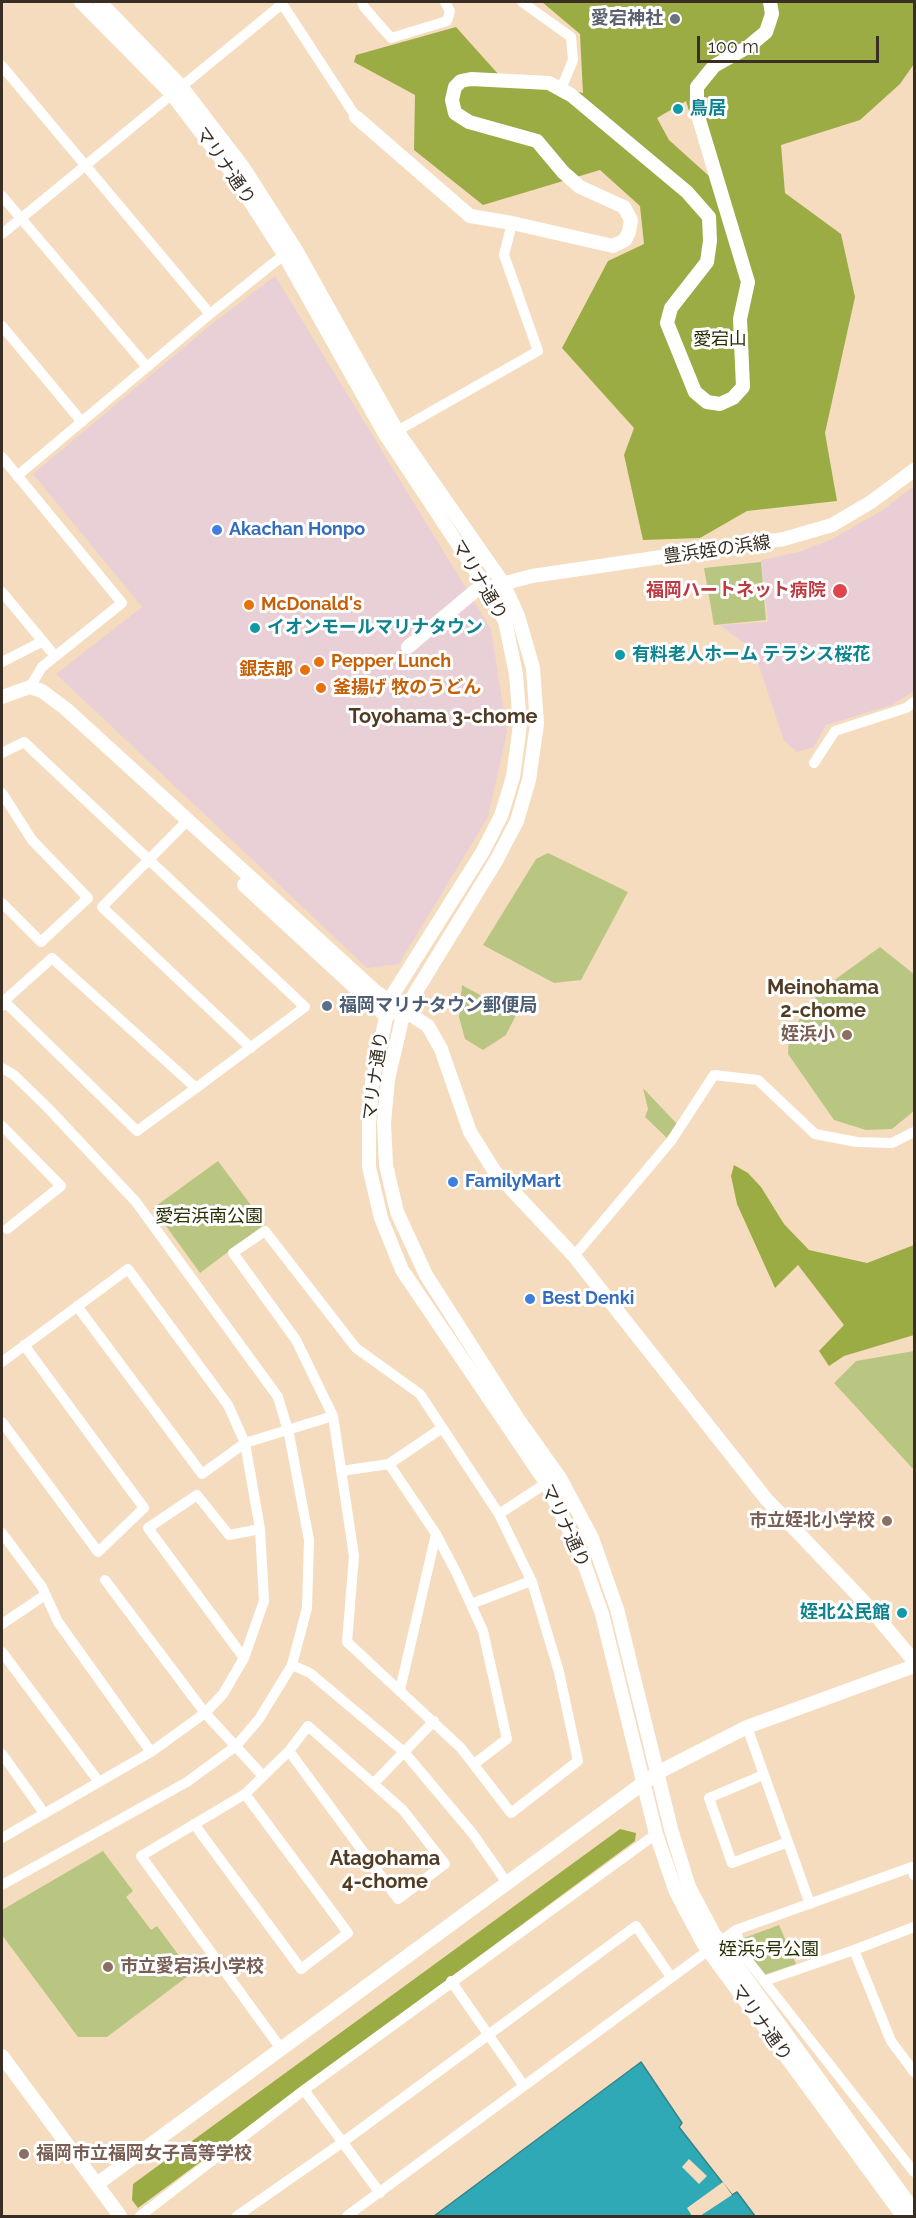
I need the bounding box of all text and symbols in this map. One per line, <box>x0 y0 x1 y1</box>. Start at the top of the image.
place label: 愛宕神社 <box>591 8 663 30</box>
marker: 愛宕神社 <box>668 12 682 26</box>
scale bar <box>700 24 882 62</box>
text: 100 m <box>708 36 759 57</box>
place label: 鳥居 <box>690 98 726 120</box>
marker: 鳥居 <box>671 102 685 116</box>
street label: マリナ通り <box>190 123 260 209</box>
park label: 愛宕山 <box>693 329 747 351</box>
place label: Akachan Honpo <box>229 519 365 541</box>
marker: Akachan Honpo <box>210 523 224 537</box>
street label: 豊浜姪の浜線 <box>662 532 772 568</box>
street label: マリナ通り <box>447 536 511 624</box>
place label: 福岡ハートネット病院 <box>646 580 826 602</box>
marker: 福岡ハートネット病院 <box>831 582 849 600</box>
place label: McDonald's <box>261 594 362 616</box>
marker: McDonald's <box>242 598 256 612</box>
place label: イオンモールマリナタウン <box>267 617 483 639</box>
marker: イオンモールマリナタウン <box>248 621 262 635</box>
place label: 有料老人ホーム テラシス桜花 <box>632 644 870 666</box>
marker: 有料老人ホーム テラシス桜花 <box>613 648 627 662</box>
place label: Pepper Lunch <box>331 651 451 673</box>
marker: Pepper Lunch <box>312 655 326 669</box>
place label: 銀志郎 <box>239 659 293 681</box>
marker: 銀志郎 <box>298 663 312 677</box>
place label: 釜揚げ 牧のうどん <box>333 677 481 699</box>
marker: 釜揚げ 牧のうどん <box>314 681 328 695</box>
district label: Toyohama 3-chome <box>349 705 537 729</box>
district label: Meinohama 2-chome <box>767 976 879 1023</box>
place label: 福岡マリナタウン郵便局 <box>339 995 537 1017</box>
marker: 福岡マリナタウン郵便局 <box>320 999 334 1013</box>
place label: 姪浜小 <box>781 1024 835 1046</box>
marker: 姪浜小 <box>840 1028 854 1042</box>
street label: マリナ通り <box>359 1030 393 1122</box>
place label: FamilyMart <box>465 1171 561 1193</box>
marker: FamilyMart <box>446 1175 460 1189</box>
park label: 愛宕浜南公園 <box>155 1206 263 1228</box>
place label: Best Denki <box>542 1288 634 1310</box>
marker: Best Denki <box>523 1292 537 1306</box>
street label: マリナ通り <box>536 1481 594 1571</box>
place label: 市立姪北小学校 <box>749 1510 875 1532</box>
marker: 市立姪北小学校 <box>880 1514 894 1528</box>
place label: 姪北公民館 <box>800 1602 890 1624</box>
marker: 姪北公民館 <box>895 1606 909 1620</box>
district label: Atagohama 4-chome <box>330 1847 440 1894</box>
park label: 姪浜5号公園 <box>719 1939 819 1961</box>
place label: 市立愛宕浜小学校 <box>120 1956 264 1978</box>
marker: 市立愛宕浜小学校 <box>101 1960 115 1974</box>
street label: マリナ通り <box>726 1980 796 2066</box>
place label: 福岡市立福岡女子高等学校 <box>36 2143 252 2165</box>
marker: 福岡市立福岡女子高等学校 <box>17 2147 31 2161</box>

